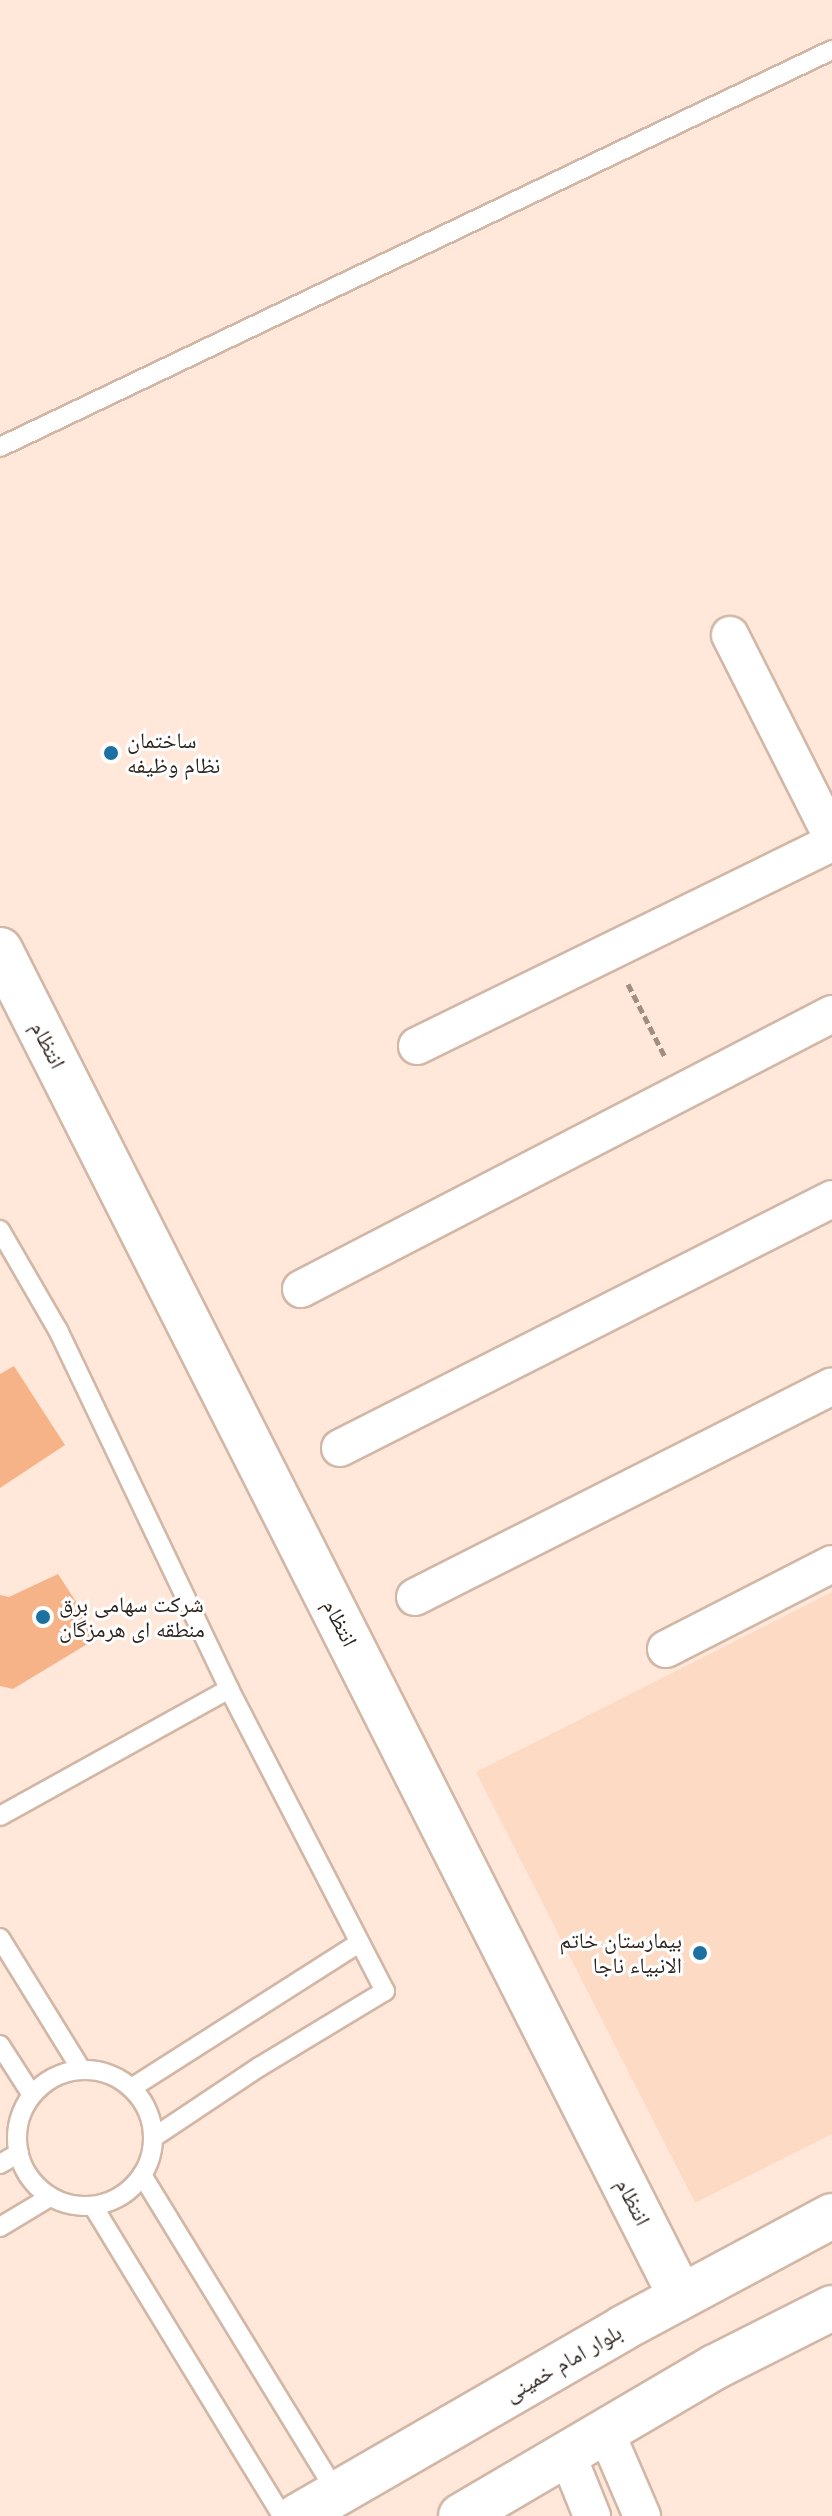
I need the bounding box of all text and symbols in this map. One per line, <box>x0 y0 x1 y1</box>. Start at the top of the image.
place label: ساختمان نظام وظیفه <box>127 727 220 778</box>
marker: ساختمان نظام وظیفه <box>102 744 120 762</box>
street label: انتظام <box>25 1017 71 1073</box>
place label: شرکت سهامی برق منطقه ای هرمزگان <box>59 1591 205 1642</box>
street label: انتظام <box>317 1595 363 1651</box>
marker: شرکت سهامی برق منطقه ای هرمزگان <box>34 1608 52 1626</box>
place label: بیمارستان خاتم الانبیاء ناجا <box>560 1927 682 1978</box>
marker: بیمارستان خاتم الانبیاء ناجا <box>689 1942 711 1964</box>
street label: انتظام <box>610 2174 656 2230</box>
street label: بلوار امام خمینی <box>500 2319 626 2407</box>

